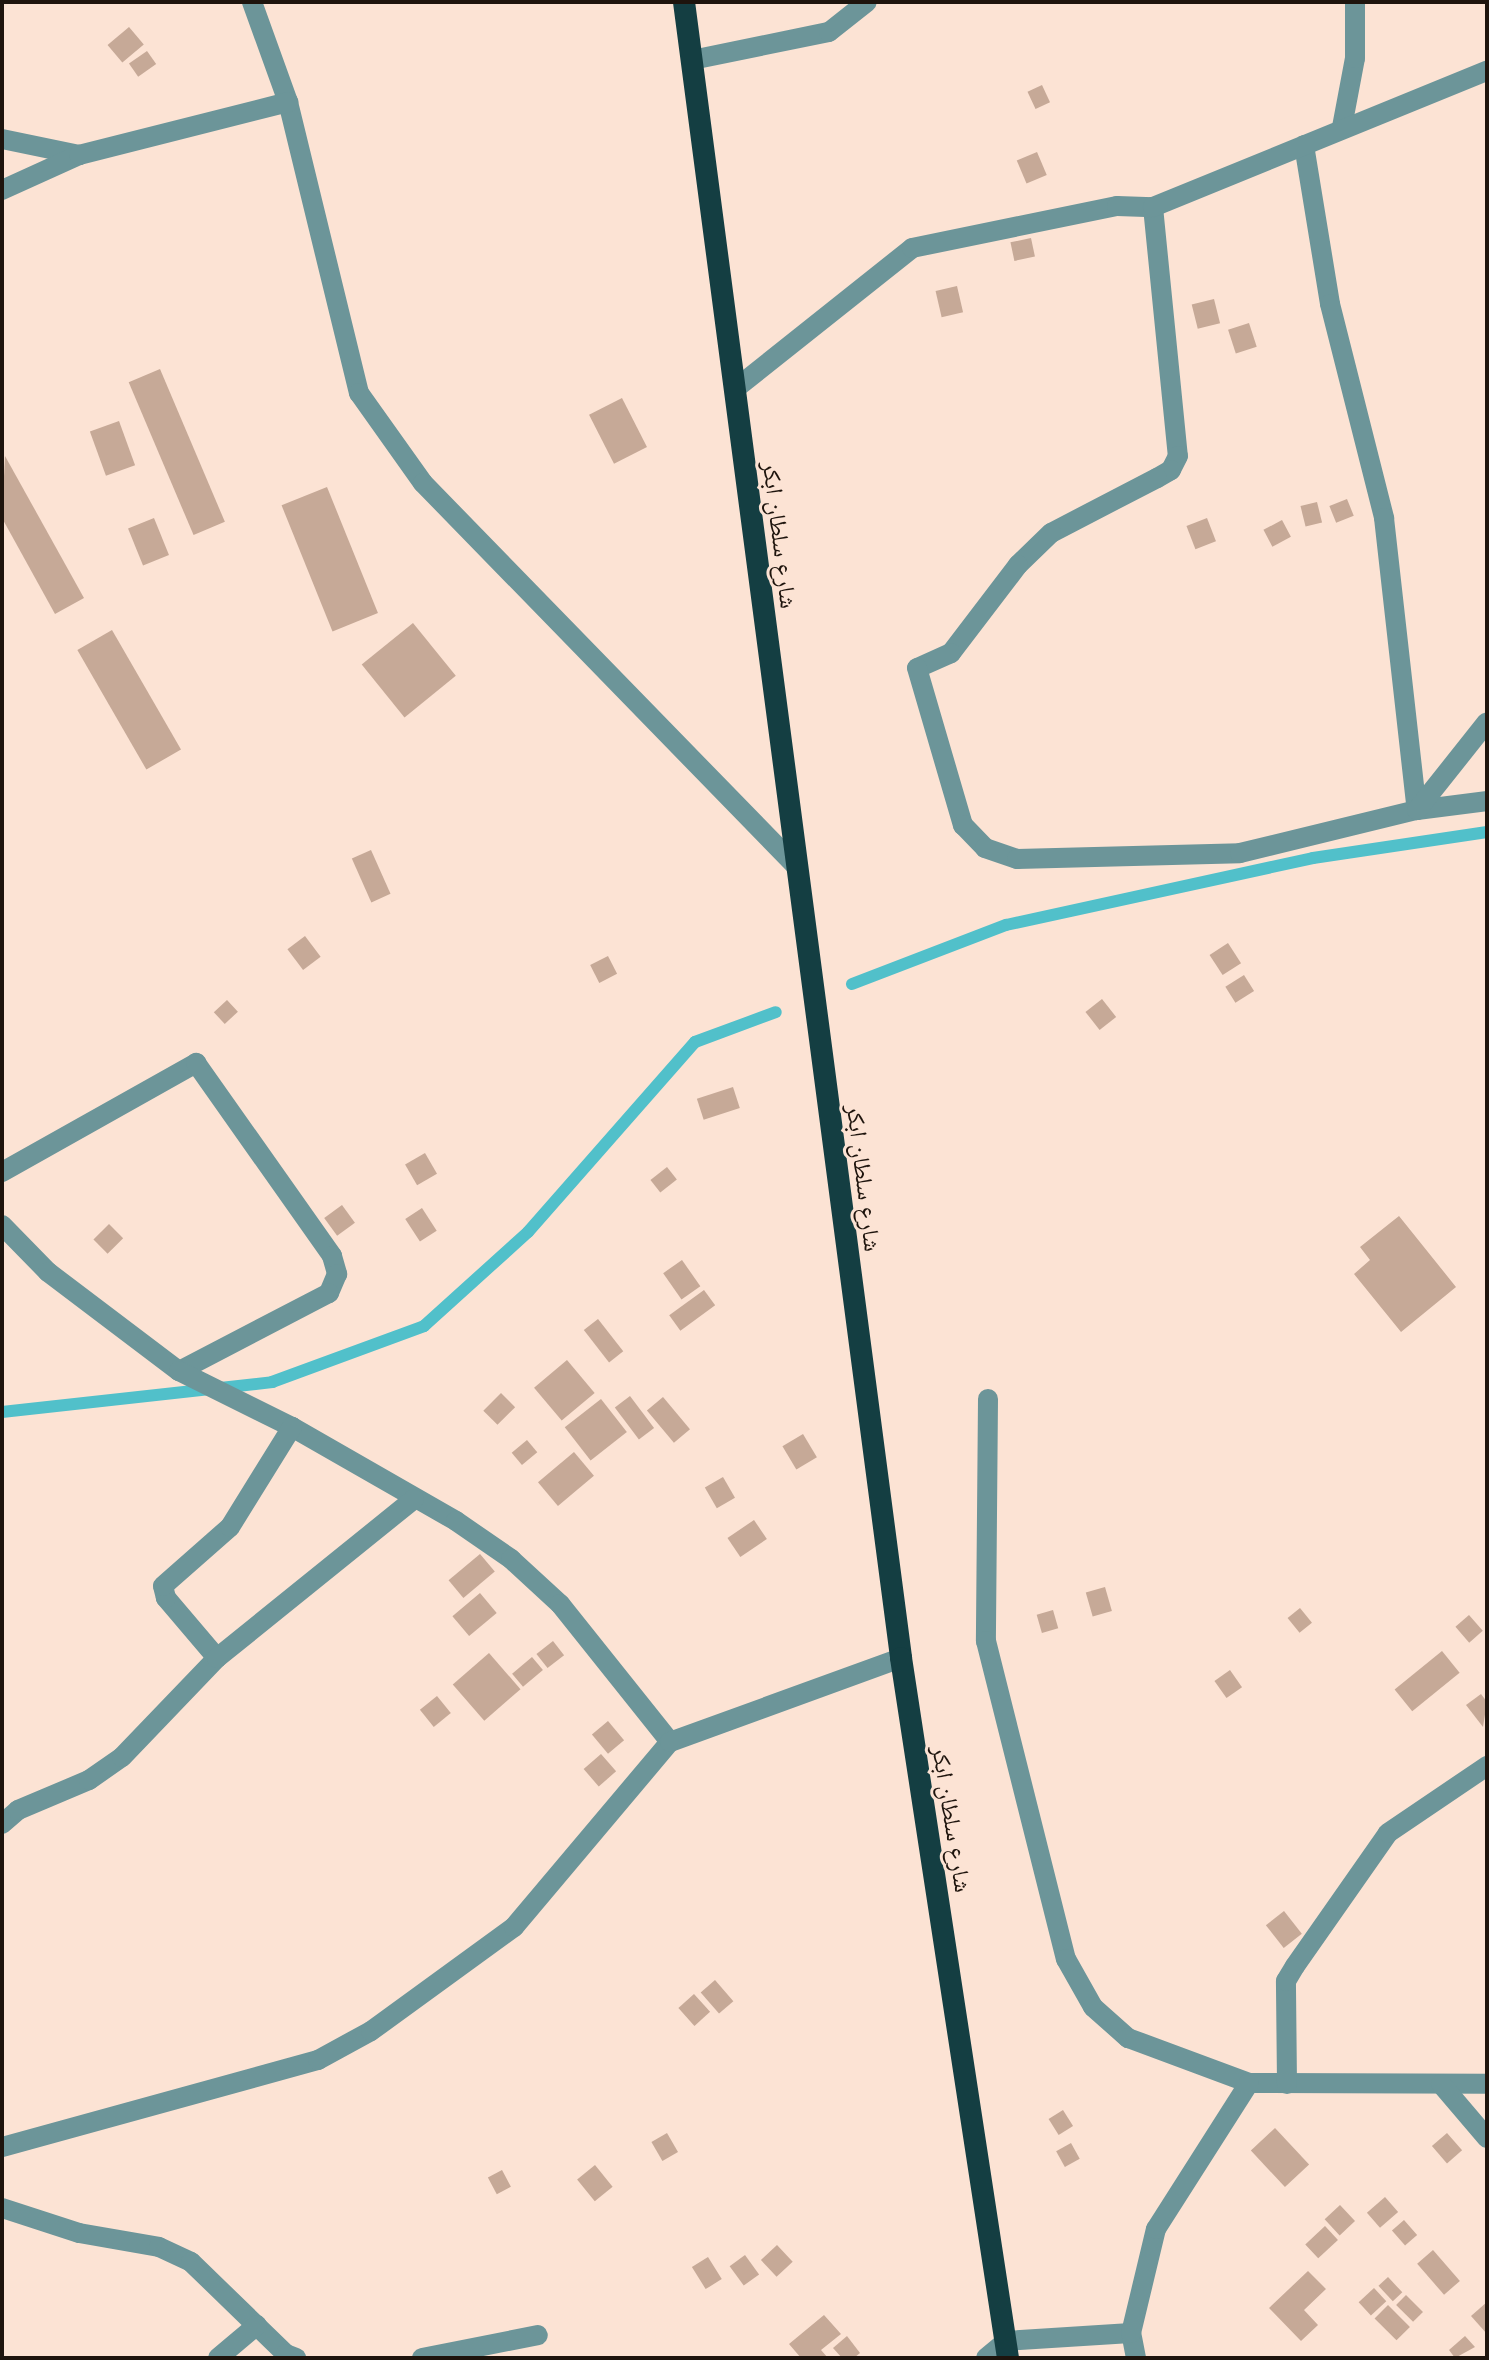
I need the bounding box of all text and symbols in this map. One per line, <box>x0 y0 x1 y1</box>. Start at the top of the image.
street label: شارع سلطان ابكر <box>757 460 803 610</box>
street label: شارع سلطان ابكر <box>841 1103 887 1253</box>
street label: شارع سلطان ابكر <box>926 1744 978 1894</box>

